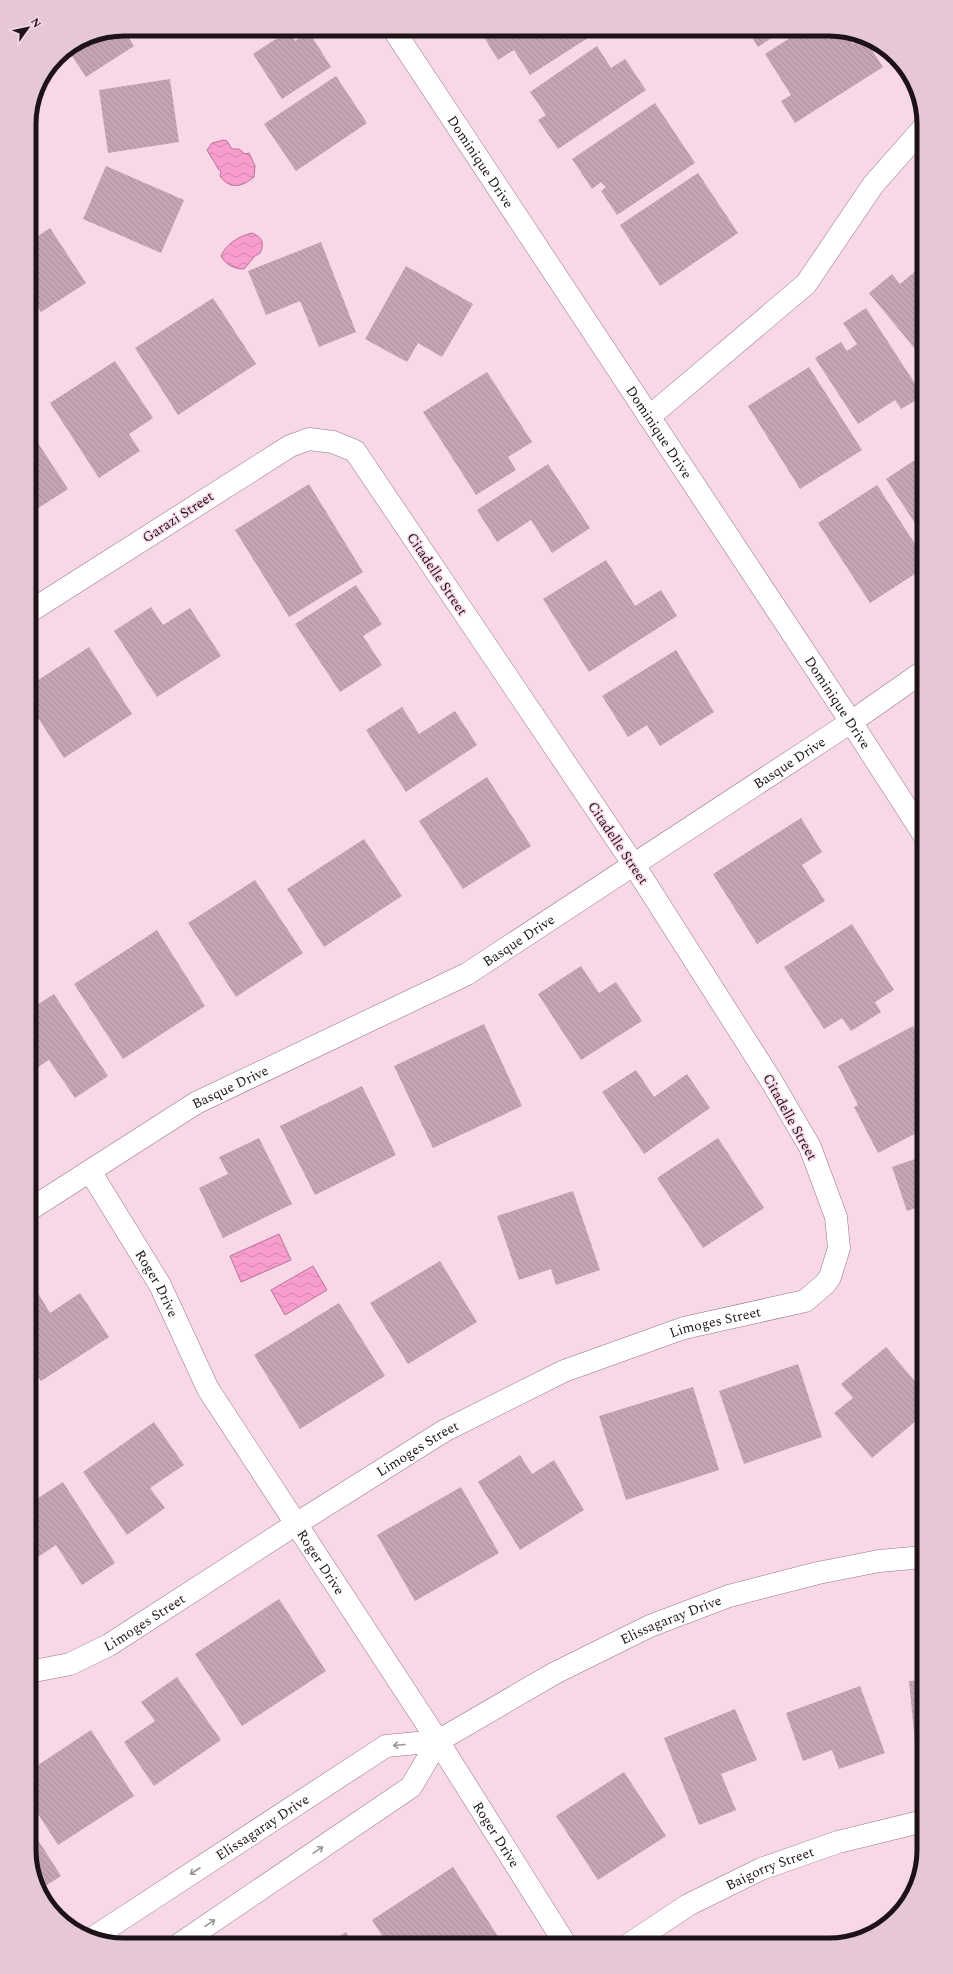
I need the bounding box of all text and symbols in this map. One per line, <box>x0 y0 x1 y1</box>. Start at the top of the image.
north arrow <box>8 8 48 48</box>
text: N <box>26 14 46 31</box>
street label: Dominique Drive <box>442 111 519 212</box>
street label: Dominique Drive <box>621 381 698 483</box>
street label: Garazi Street <box>138 486 218 548</box>
street label: Citadelle Street <box>401 528 473 620</box>
street label: Dominique Drive <box>800 652 876 753</box>
street label: Basque Drive <box>749 731 830 794</box>
street label: Citadelle Street <box>582 797 654 889</box>
street label: Basque Drive <box>478 909 559 972</box>
street label: Basque Drive <box>188 1060 272 1114</box>
street label: Citadelle Street <box>757 1070 823 1164</box>
street label: Roger Drive <box>130 1245 184 1321</box>
street label: Limoges Street <box>666 1301 763 1343</box>
street label: Limoges Street <box>372 1415 462 1482</box>
street label: Roger Drive <box>292 1525 350 1599</box>
street label: Limoges Street <box>100 1588 189 1657</box>
street label: Elissagaray Drive <box>616 1589 724 1650</box>
one-way arrow <box>393 1741 406 1748</box>
street label: Elissagaray Drive <box>211 1789 313 1865</box>
street label: Roger Drive <box>468 1797 525 1872</box>
street label: Baigorry Street <box>722 1841 817 1895</box>
one-way arrow <box>312 1846 323 1854</box>
one-way arrow <box>190 1867 201 1875</box>
one-way arrow <box>204 1919 215 1927</box>

